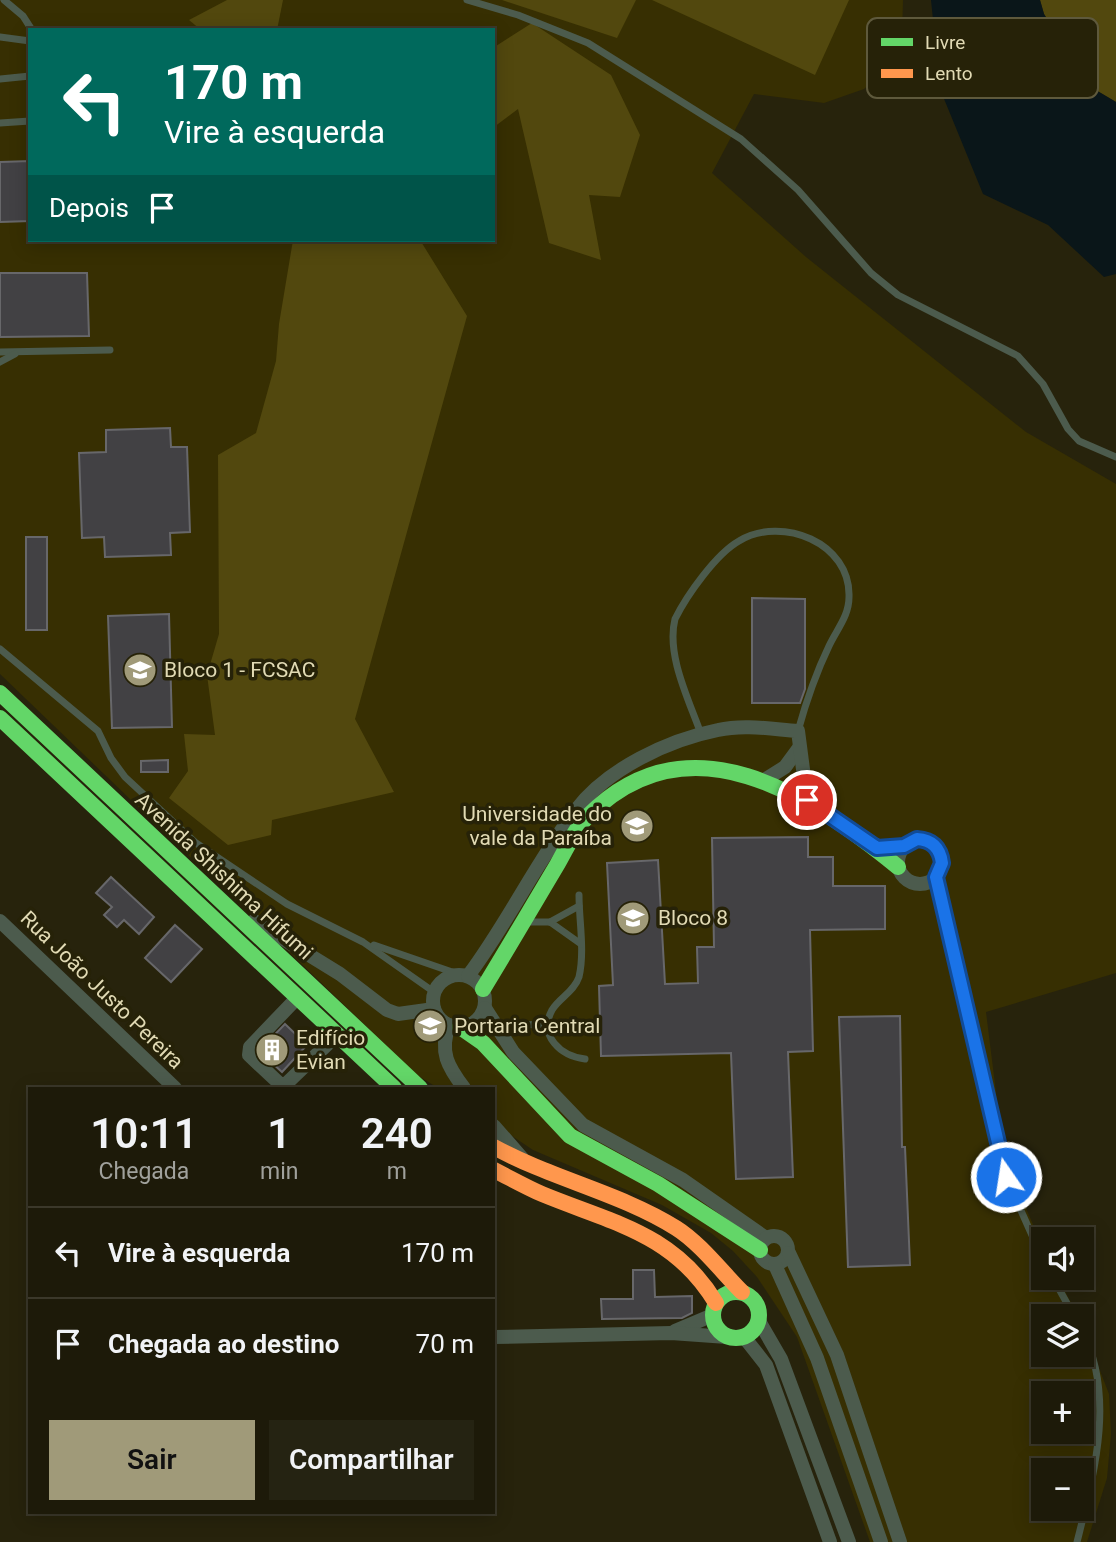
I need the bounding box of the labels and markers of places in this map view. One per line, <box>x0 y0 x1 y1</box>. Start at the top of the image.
school or university icon: Bloco 1 - FCSAC <box>121 651 159 689</box>
place label: Bloco 1 - FCSAC <box>164 658 315 682</box>
pin <box>777 770 837 830</box>
place label: Universidade do vale da Paraíba <box>462 802 612 850</box>
school or university icon: Universidade do vale da Paraíba <box>618 807 656 845</box>
school or university icon: Bloco 8 <box>614 899 652 937</box>
place label: Bloco 8 <box>658 906 728 930</box>
school or university icon: Portaria Central <box>411 1007 449 1045</box>
place label: Portaria Central <box>454 1014 600 1038</box>
place label: Edifício Evian <box>296 1026 365 1074</box>
building icon: Edifício Evian <box>253 1031 291 1069</box>

